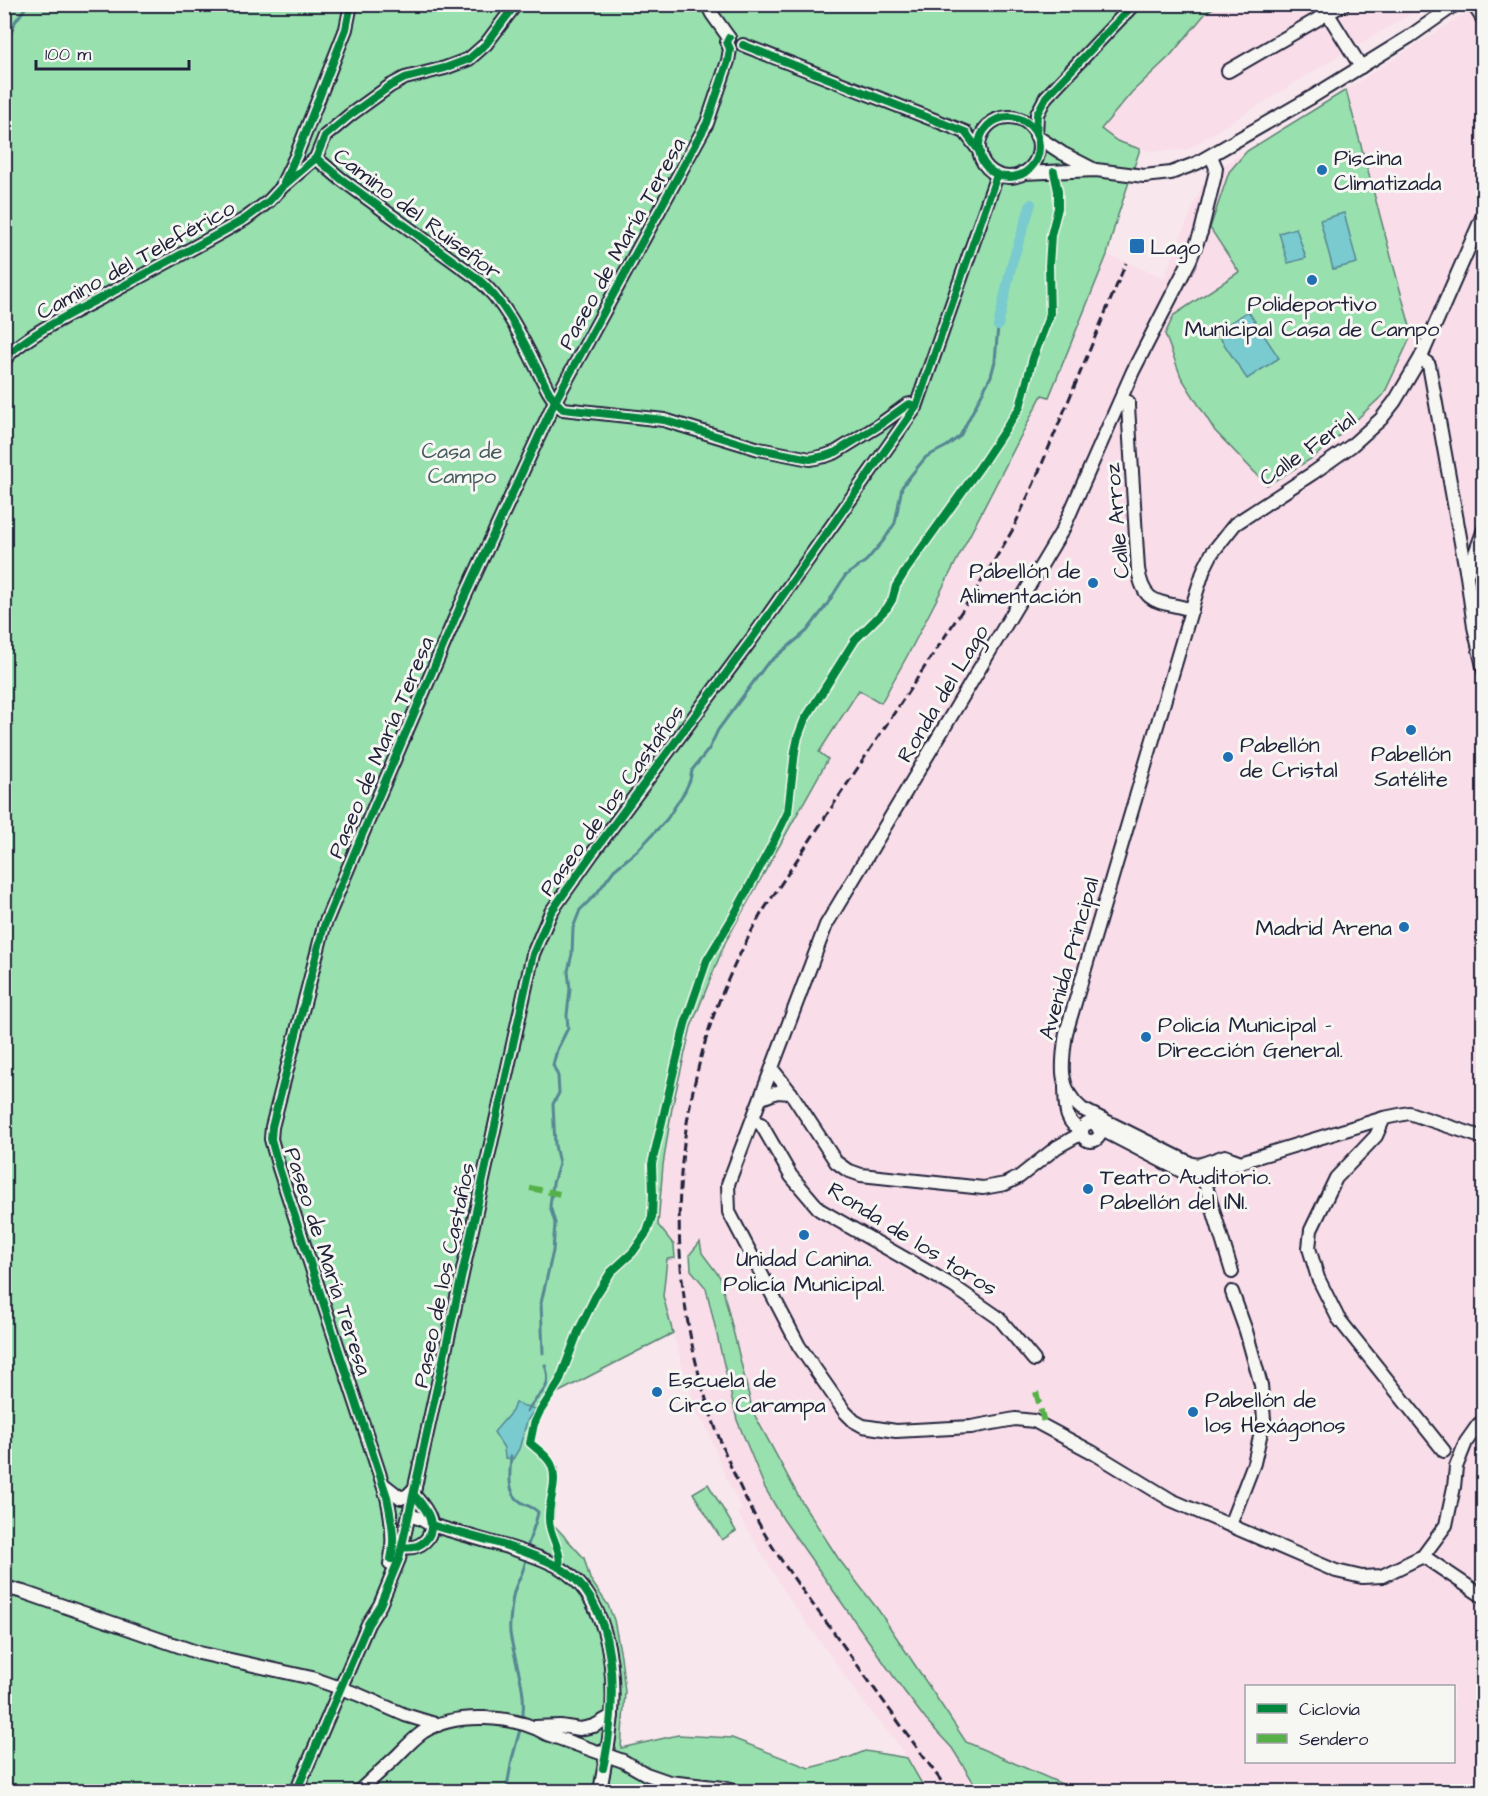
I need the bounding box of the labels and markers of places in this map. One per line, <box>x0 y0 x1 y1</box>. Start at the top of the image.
place label: Piscina Climatizada <box>1334 143 1441 199</box>
marker: Piscina Climatizada <box>1315 163 1329 177</box>
place label: Lago <box>1150 232 1201 264</box>
marker: Lago <box>1128 237 1146 255</box>
marker: Polideportivo Municipal Casa de Campo <box>1305 273 1319 287</box>
place label: Polideportivo Municipal Casa de Campo <box>1185 289 1440 345</box>
place label: Pabellón de Alimentación <box>959 556 1081 612</box>
marker: Pabellón de Alimentación <box>1086 576 1100 590</box>
marker: Pabellón Satélite <box>1404 723 1418 737</box>
place label: Pabellón de Cristal <box>1240 730 1338 786</box>
place label: Pabellón Satélite <box>1371 739 1451 795</box>
marker: Pabellón de Cristal <box>1221 750 1235 764</box>
place label: Madrid Arena <box>1255 913 1392 944</box>
marker: Madrid Arena <box>1397 920 1411 934</box>
place label: Policía Municipal - Dirección General. <box>1158 1010 1343 1066</box>
marker: Policía Municipal - Dirección General. <box>1139 1030 1153 1044</box>
place label: Teatro Auditorio. Pabellón del INI. <box>1100 1162 1271 1218</box>
marker: Teatro Auditorio. Pabellón del INI. <box>1081 1182 1095 1196</box>
marker: Unidad Canina. Policía Municipal. <box>797 1228 811 1242</box>
place label: Unidad Canina. Policía Municipal. <box>723 1244 885 1300</box>
place label: Escuela de Circo Carampa <box>669 1365 826 1421</box>
marker: Escuela de Circo Carampa <box>650 1385 664 1399</box>
place label: Pabellón de los Hexágonos <box>1205 1385 1346 1442</box>
marker: Pabellón de los Hexágonos <box>1186 1405 1200 1419</box>

